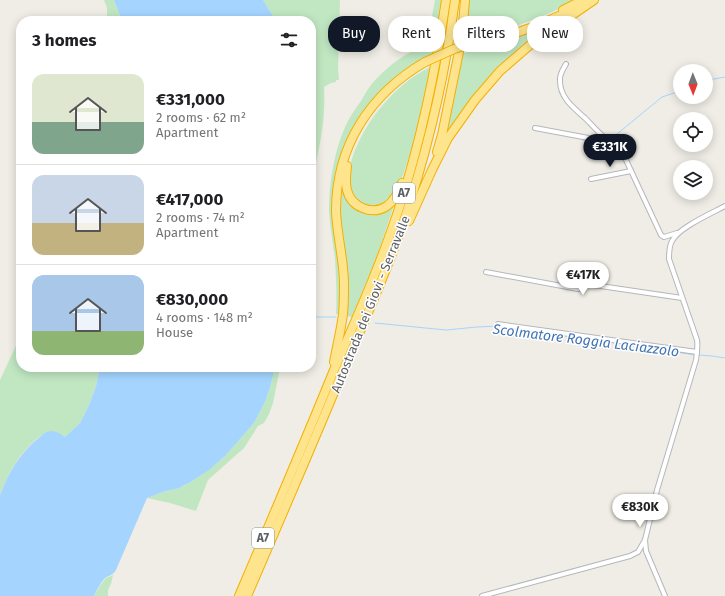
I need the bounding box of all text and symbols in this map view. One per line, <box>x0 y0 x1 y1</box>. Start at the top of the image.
chip: Buy <box>328 16 380 52</box>
chip: Rent <box>388 16 445 52</box>
chip: Filters <box>453 16 519 52</box>
chip: New <box>527 16 583 52</box>
icon: filters <box>278 29 300 51</box>
text: 3 homes <box>32 30 97 51</box>
north arrow <box>673 64 713 104</box>
map controls <box>673 64 713 200</box>
text: €331,000 <box>156 89 225 110</box>
icon: home <box>64 90 112 138</box>
text: 2 rooms · 62 m² <box>156 110 246 125</box>
button: locate <box>673 112 713 152</box>
text: Apartment <box>156 125 218 140</box>
pin: €331K <box>582 134 638 168</box>
text: €331K <box>592 139 628 154</box>
button: layers <box>673 160 713 200</box>
road number: A7 <box>393 183 415 203</box>
text: €417,000 <box>156 189 223 210</box>
icon: home <box>64 191 112 239</box>
text: 2 rooms · 74 m² <box>156 210 245 225</box>
street label: Autostrada dei Giovi - Serravalle <box>328 213 413 395</box>
text: Apartment <box>156 225 218 240</box>
pin: €417K <box>555 262 611 296</box>
text: €417K <box>566 267 600 282</box>
text: €830,000 <box>156 289 228 310</box>
icon: home <box>64 291 112 339</box>
text: 4 rooms · 148 m² <box>156 310 253 325</box>
water label: Scolmatore Roggia Laciazzolo <box>491 321 680 360</box>
text: House <box>156 325 193 340</box>
pin: €830K <box>612 494 668 528</box>
text: €830K <box>621 499 659 514</box>
road number: A7 <box>252 528 274 548</box>

